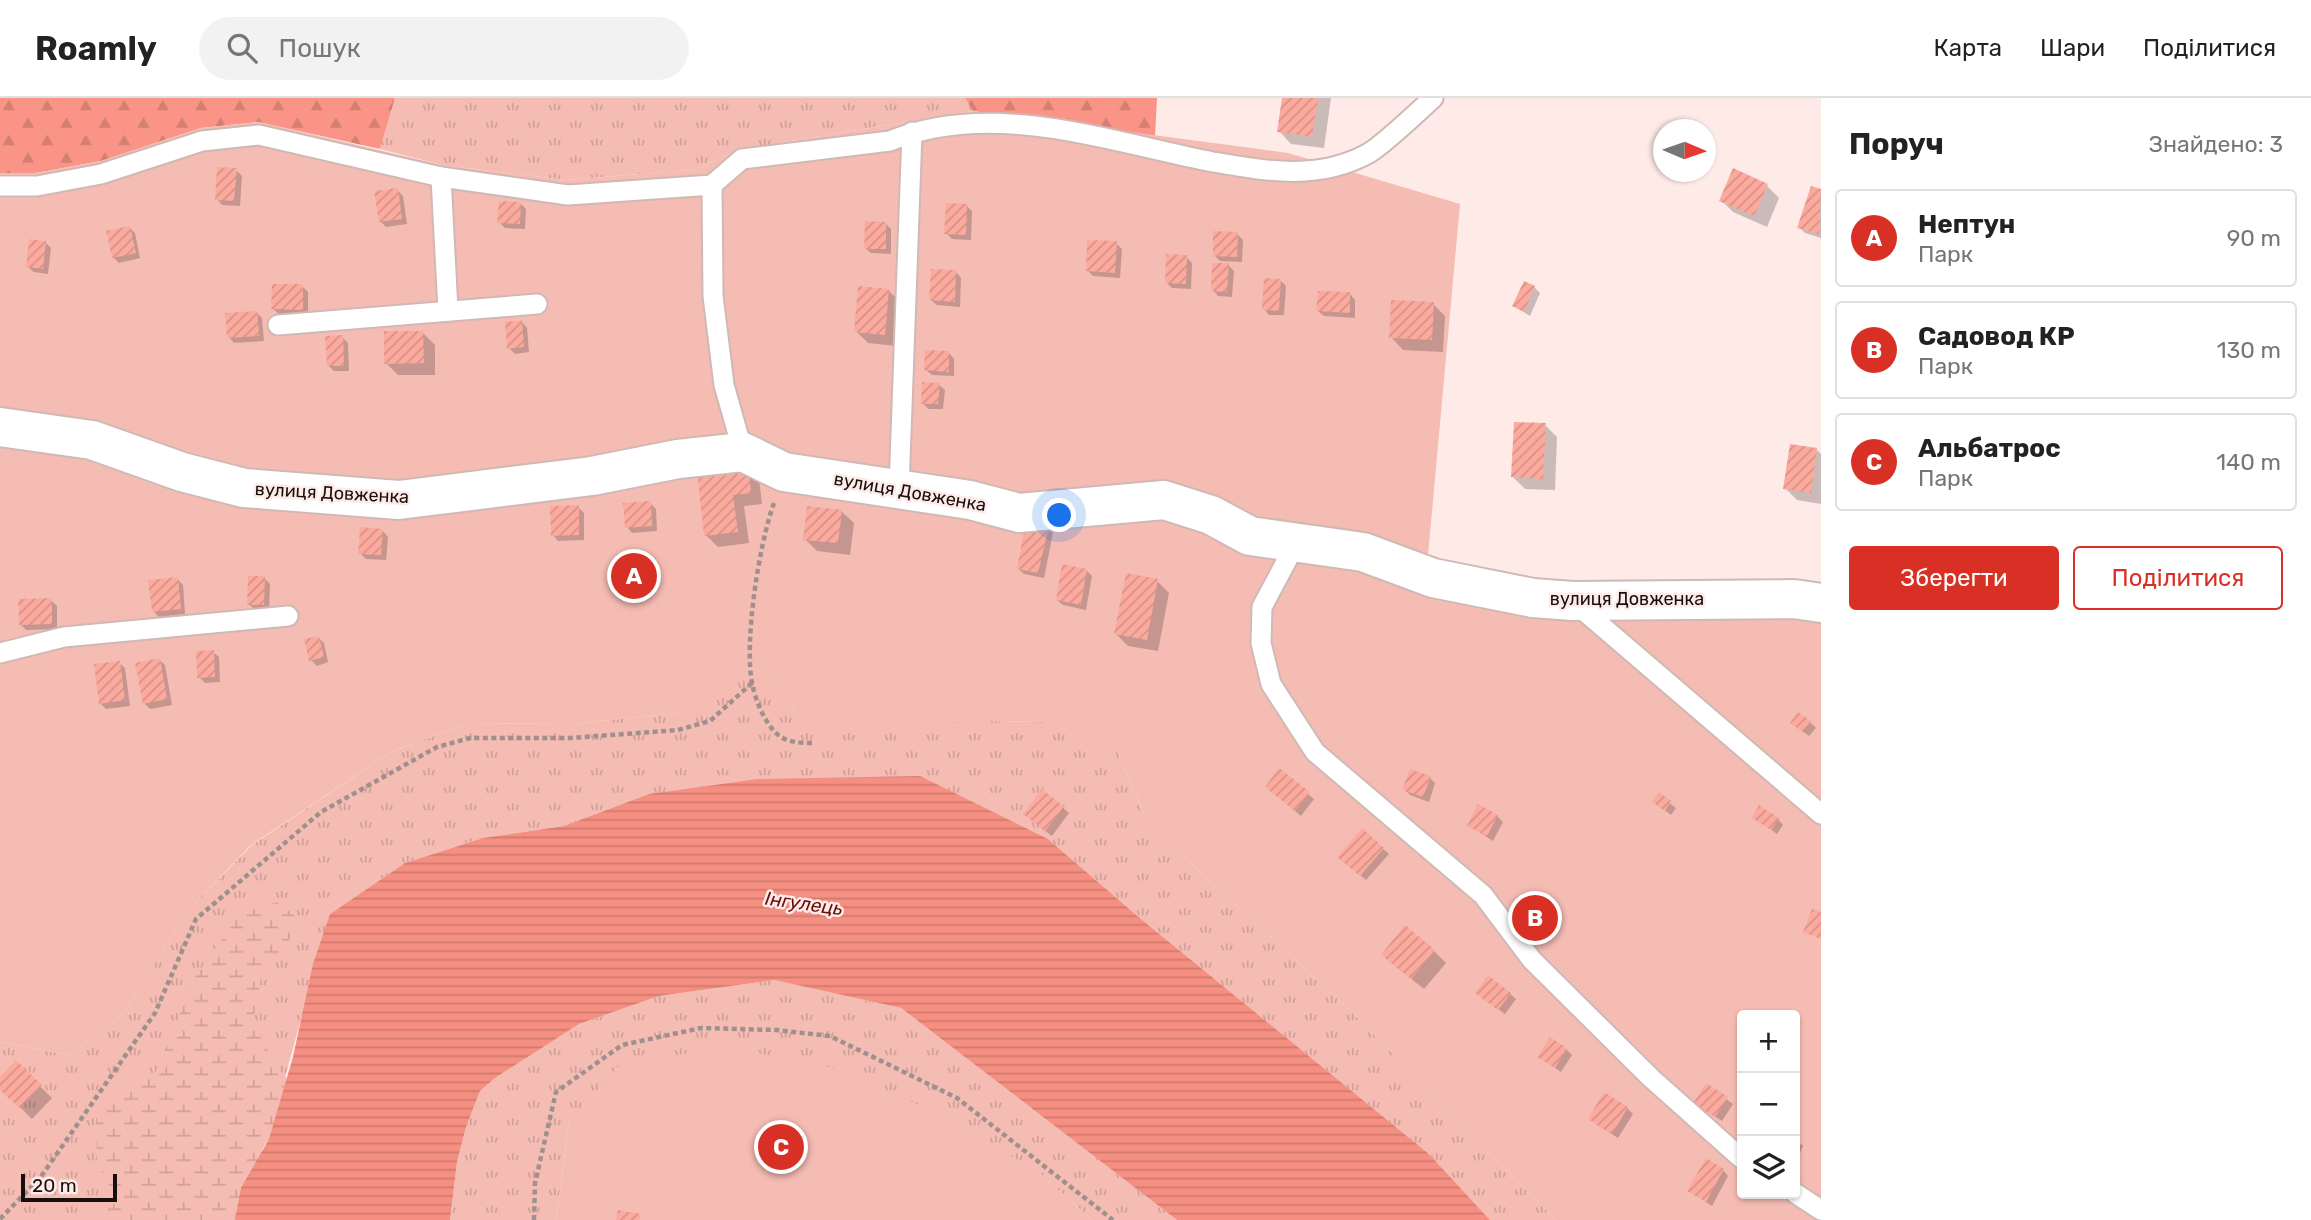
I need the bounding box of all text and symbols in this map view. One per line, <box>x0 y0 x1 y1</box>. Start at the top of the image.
search box <box>199 17 689 80</box>
text: Roamly <box>35 29 157 68</box>
icon: search <box>223 29 261 67</box>
text: Пошук <box>279 33 361 64</box>
text: Карта <box>1933 34 2002 62</box>
text: Шари <box>2040 34 2105 62</box>
text: Поділитися <box>2143 34 2276 62</box>
north arrow <box>1653 119 1716 182</box>
text: Поруч <box>1849 126 1944 162</box>
text: Знайдено: 3 <box>2149 130 2283 158</box>
text: Нептун <box>1918 209 2015 240</box>
text: A <box>1866 224 1882 252</box>
text: 90 m <box>2227 224 2281 252</box>
text: Парк <box>1918 240 1973 268</box>
text: Садовод КР <box>1918 321 2075 352</box>
text: B <box>1866 336 1882 364</box>
text: 130 m <box>2217 336 2281 364</box>
text: Парк <box>1918 352 1973 380</box>
text: Альбатрос <box>1918 433 2061 464</box>
text: C <box>1866 448 1882 476</box>
text: 140 m <box>2216 448 2281 476</box>
text: Парк <box>1918 464 1973 492</box>
street label: вулиця Довженка <box>832 468 988 516</box>
street label: вулиця Довженка <box>254 478 410 508</box>
your location <box>1042 498 1076 532</box>
button: Зберегти <box>1849 546 2059 610</box>
button: Поділитися <box>2073 546 2283 610</box>
pin: A <box>611 550 657 602</box>
street label: вулиця Довженка <box>1550 588 1704 610</box>
water label: Інгулець <box>764 887 844 920</box>
pin: B <box>1512 892 1558 944</box>
map controls <box>1737 1010 1800 1199</box>
button: + <box>1737 1010 1800 1073</box>
button: − <box>1737 1073 1800 1136</box>
pin: C <box>758 1121 804 1173</box>
button: layers <box>1737 1136 1800 1199</box>
scale bar <box>21 1171 117 1203</box>
text: 20 m <box>32 1174 77 1197</box>

